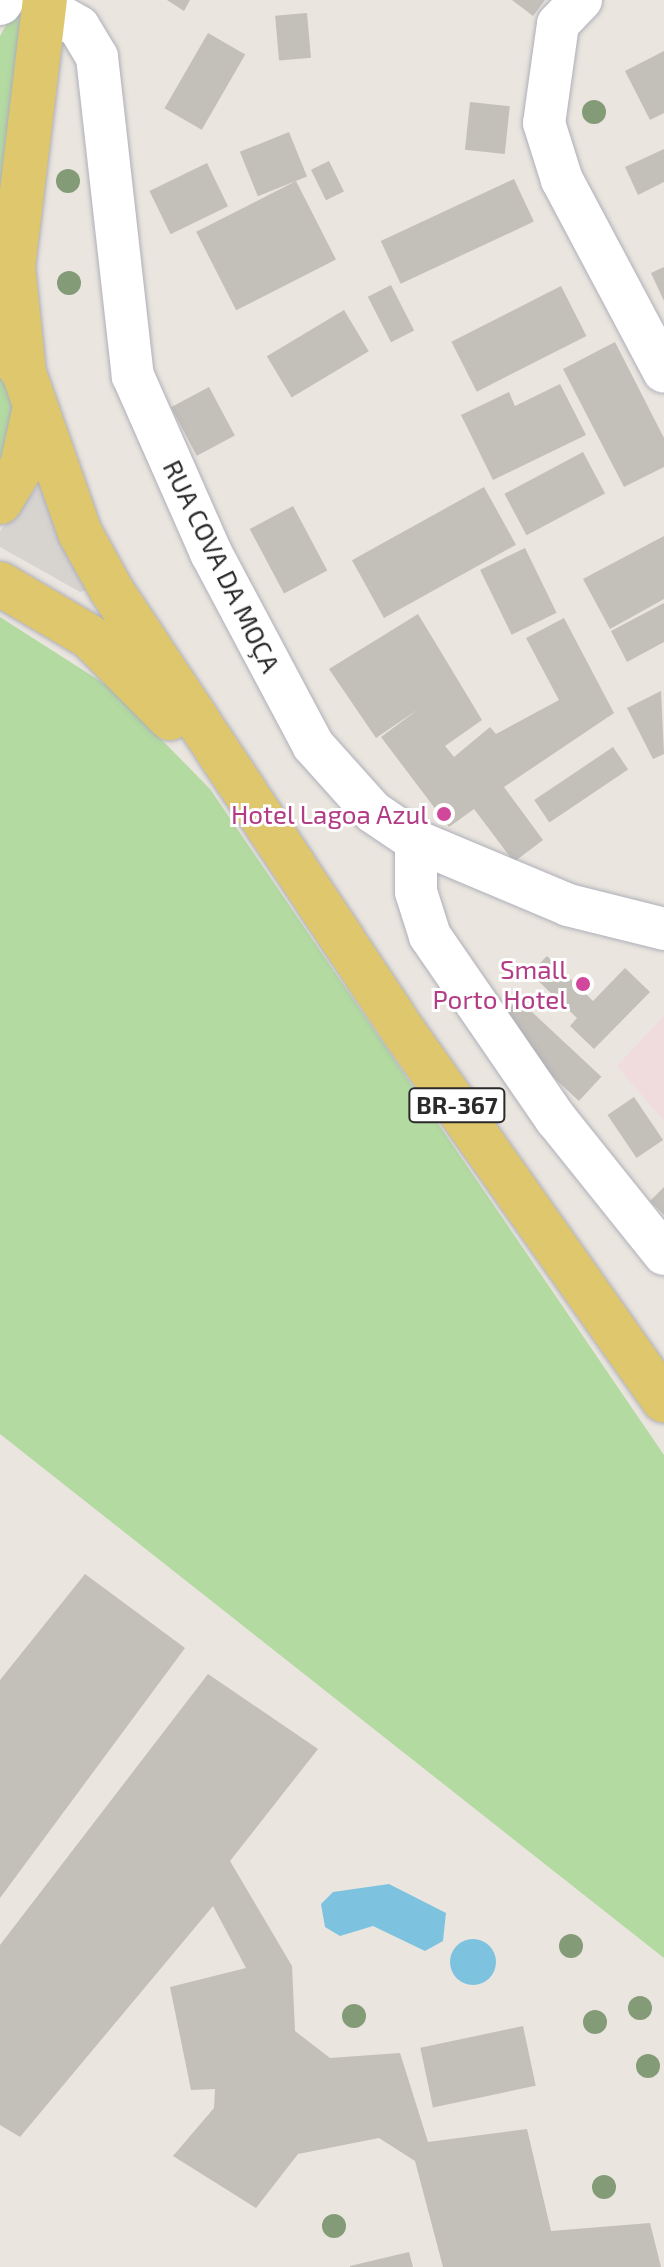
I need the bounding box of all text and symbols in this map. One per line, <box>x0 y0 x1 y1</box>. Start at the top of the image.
street label: RUA COVA DA MOÇA <box>157 454 287 678</box>
place label: Hotel Lagoa Azul <box>230 798 428 830</box>
marker: Hotel Lagoa Azul <box>435 805 453 823</box>
place label: Small Porto Hotel <box>432 953 567 1014</box>
marker: Small Porto Hotel <box>574 975 592 993</box>
road number: BR-367 <box>407 1085 507 1125</box>

